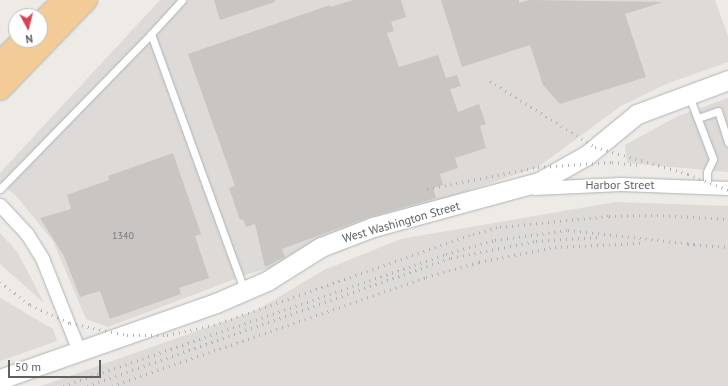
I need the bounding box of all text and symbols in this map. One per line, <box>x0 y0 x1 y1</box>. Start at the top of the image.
north arrow <box>8 8 48 48</box>
text: N <box>25 32 34 46</box>
street label: Harbor Street <box>586 178 654 192</box>
street label: West Washington Street <box>340 198 462 246</box>
house number: 1340 <box>112 230 134 242</box>
scale bar <box>10 352 103 378</box>
text: 50 m <box>15 359 41 374</box>

